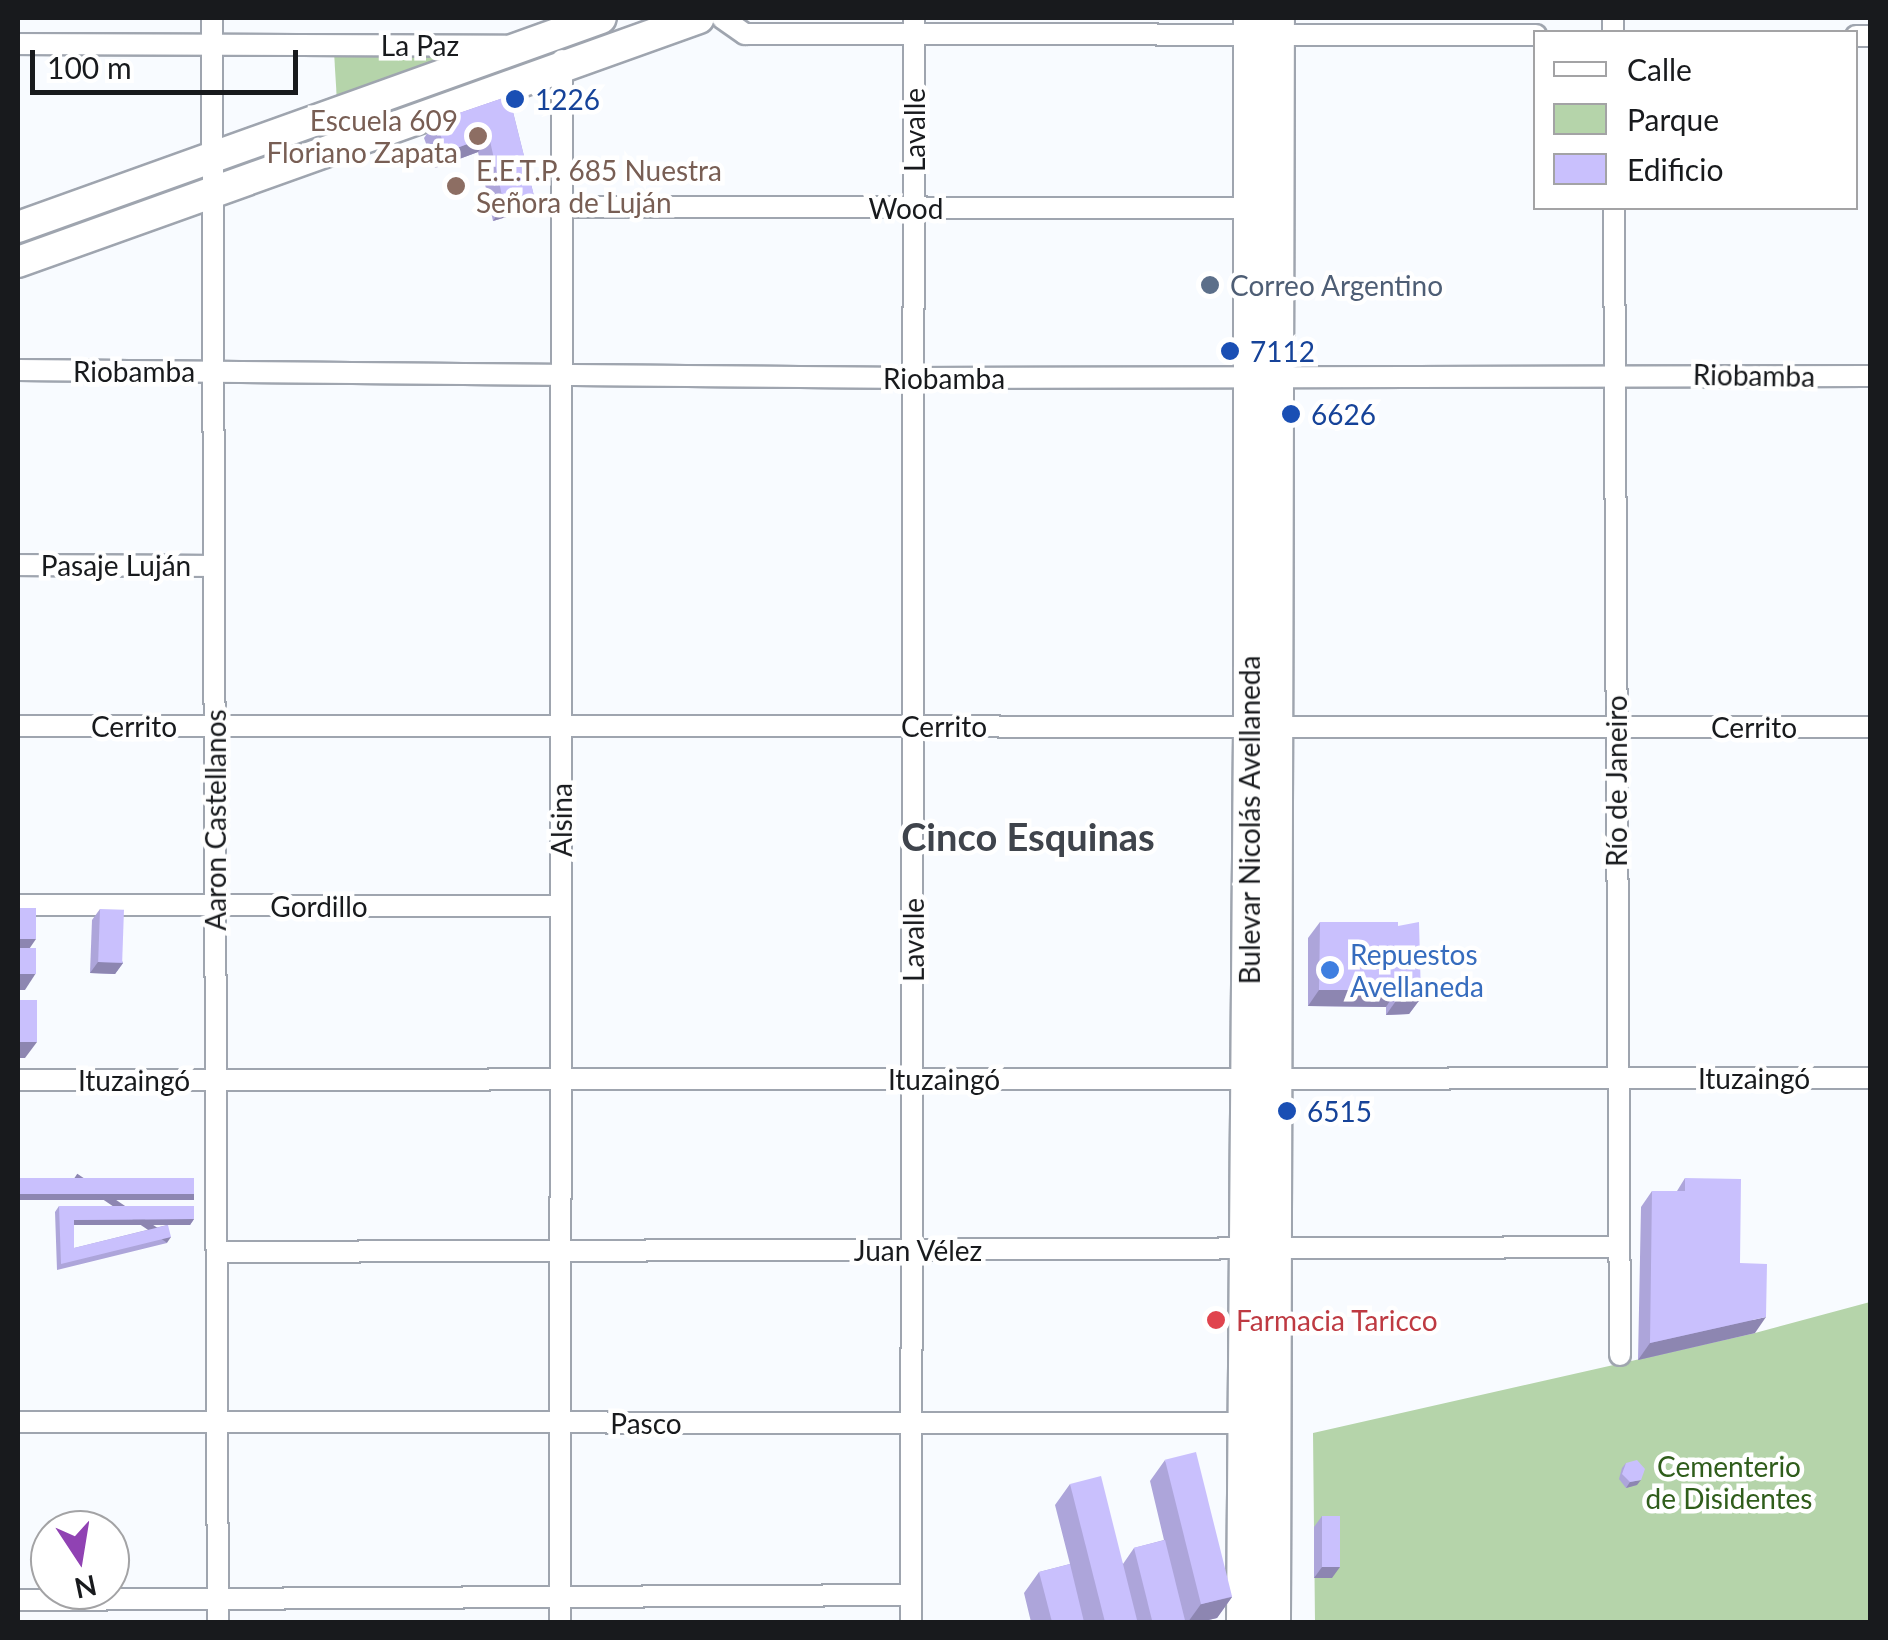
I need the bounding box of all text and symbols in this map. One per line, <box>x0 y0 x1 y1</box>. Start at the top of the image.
street label: La Paz <box>381 28 459 62</box>
scale bar <box>35 30 302 92</box>
legend <box>1533 30 1858 210</box>
text: 100 m <box>47 49 132 85</box>
text: Calle <box>1627 51 1692 87</box>
place label: 1226 <box>535 82 600 116</box>
marker: 1226 <box>504 88 526 110</box>
street label: Lavalle <box>897 88 931 172</box>
text: Parque <box>1627 101 1719 137</box>
place label: Escuela 609 Floriano Zapata <box>266 103 458 169</box>
marker: Escuela 609 Floriano Zapata <box>467 125 489 147</box>
text: Edificio <box>1627 151 1723 187</box>
place label: E.E.T.P. 685 Nuestra Señora de Luján <box>476 153 722 219</box>
marker: E.E.T.P. 685 Nuestra Señora de Luján <box>445 175 467 197</box>
street label: Wood <box>869 191 943 225</box>
place label: Correo Argentino <box>1230 268 1444 302</box>
marker: Correo Argentino <box>1199 274 1221 296</box>
place label: 7112 <box>1250 334 1315 368</box>
marker: 7112 <box>1219 340 1241 362</box>
street label: Riobamba <box>73 354 195 388</box>
street label: Riobamba <box>1693 357 1815 393</box>
street label: Riobamba <box>883 361 1005 395</box>
place label: 6626 <box>1311 397 1376 431</box>
marker: 6626 <box>1280 403 1302 425</box>
street label: Pasaje Luján <box>41 548 191 582</box>
street label: Bulevar Nicolás Avellaneda <box>1232 655 1266 985</box>
street label: Río de Janeiro <box>1599 695 1633 867</box>
street label: Cerrito <box>91 709 177 743</box>
street label: Aaron Castellanos <box>198 709 232 931</box>
street label: Cerrito <box>901 709 987 743</box>
street label: Cerrito <box>1711 710 1797 744</box>
street label: Alsina <box>544 783 578 857</box>
district label: Cinco Esquinas <box>901 814 1155 860</box>
street label: Gordillo <box>270 889 368 923</box>
street label: Lavalle <box>896 898 930 982</box>
place label: Repuestos Avellaneda <box>1350 937 1484 1003</box>
marker: Repuestos Avellaneda <box>1319 959 1341 981</box>
street label: Ituzaingó <box>1698 1061 1810 1095</box>
street label: Ituzaingó <box>888 1062 1000 1096</box>
street label: Ituzaingó <box>78 1063 190 1097</box>
place label: 6515 <box>1307 1094 1372 1128</box>
marker: 6515 <box>1276 1100 1298 1122</box>
street label: Juan Vélez <box>853 1233 983 1267</box>
place label: Farmacia Taricco <box>1236 1303 1438 1337</box>
marker: Farmacia Taricco <box>1205 1309 1227 1331</box>
street label: Pasco <box>610 1406 682 1440</box>
park label: Cementerio de Disidentes <box>1646 1449 1812 1515</box>
north arrow <box>30 1510 130 1610</box>
text: N <box>72 1569 100 1606</box>

